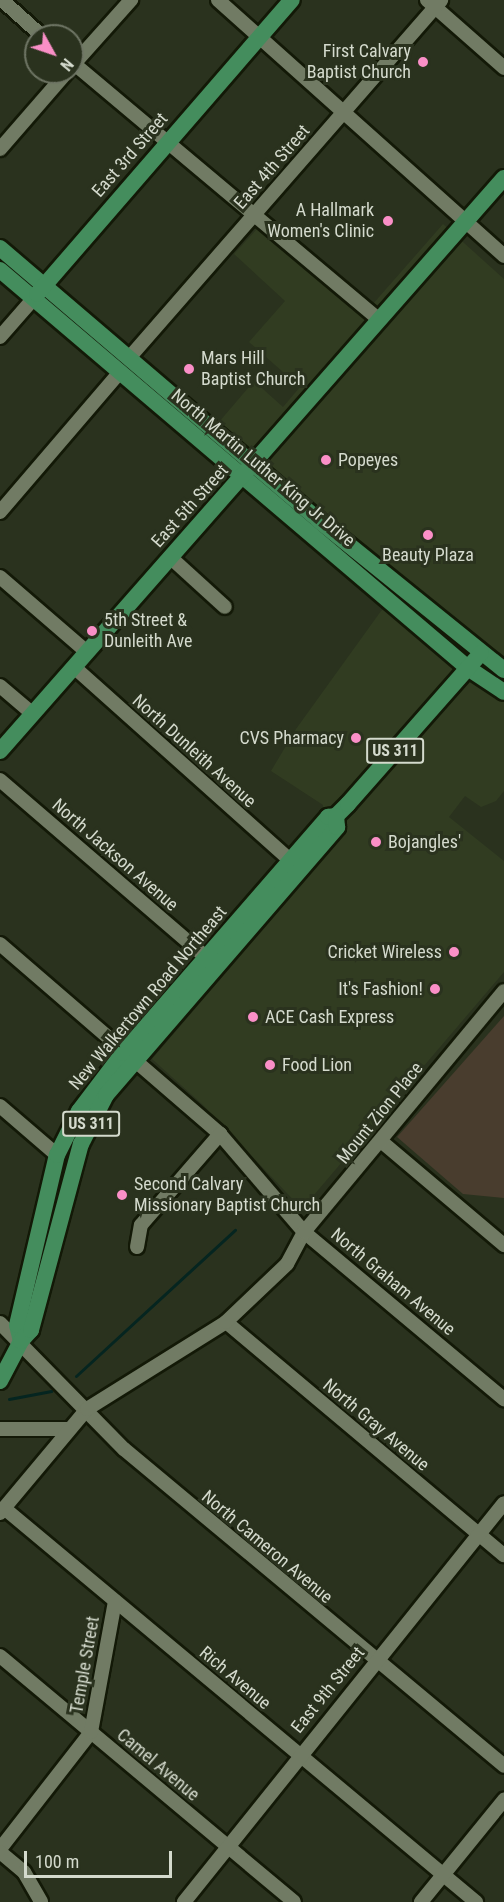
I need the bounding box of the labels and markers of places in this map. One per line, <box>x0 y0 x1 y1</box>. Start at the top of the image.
place label: First Calvary Baptist Church <box>307 41 411 84</box>
marker: First Calvary Baptist Church <box>416 55 430 69</box>
place label: A Hallmark Women's Clinic <box>267 200 374 242</box>
marker: A Hallmark Women's Clinic <box>379 212 397 230</box>
place label: Mars Hill Baptist Church <box>201 348 305 391</box>
marker: Mars Hill Baptist Church <box>182 362 196 376</box>
place label: Popeyes <box>338 449 398 471</box>
marker: Popeyes <box>319 453 333 467</box>
marker: Beauty Plaza <box>421 528 435 542</box>
place label: Beauty Plaza <box>382 544 474 566</box>
place label: 5th Street & Dunleith Ave <box>104 610 193 652</box>
marker: 5th Street & Dunleith Ave <box>85 624 99 638</box>
place label: CVS Pharmacy <box>239 727 344 749</box>
marker: CVS Pharmacy <box>349 731 363 745</box>
place label: Bojangles' <box>388 831 461 853</box>
marker: Bojangles' <box>369 835 383 849</box>
place label: Cricket Wireless <box>327 941 442 963</box>
marker: Cricket Wireless <box>447 945 461 959</box>
place label: It's Fashion! <box>338 978 423 1000</box>
marker: It's Fashion! <box>428 982 442 996</box>
place label: ACE Cash Express <box>265 1006 394 1028</box>
marker: ACE Cash Express <box>246 1010 260 1024</box>
place label: Food Lion <box>282 1054 352 1076</box>
marker: Food Lion <box>263 1058 277 1072</box>
place label: Second Calvary Missionary Baptist Church <box>134 1174 320 1216</box>
marker: Second Calvary Missionary Baptist Church <box>115 1188 129 1202</box>

